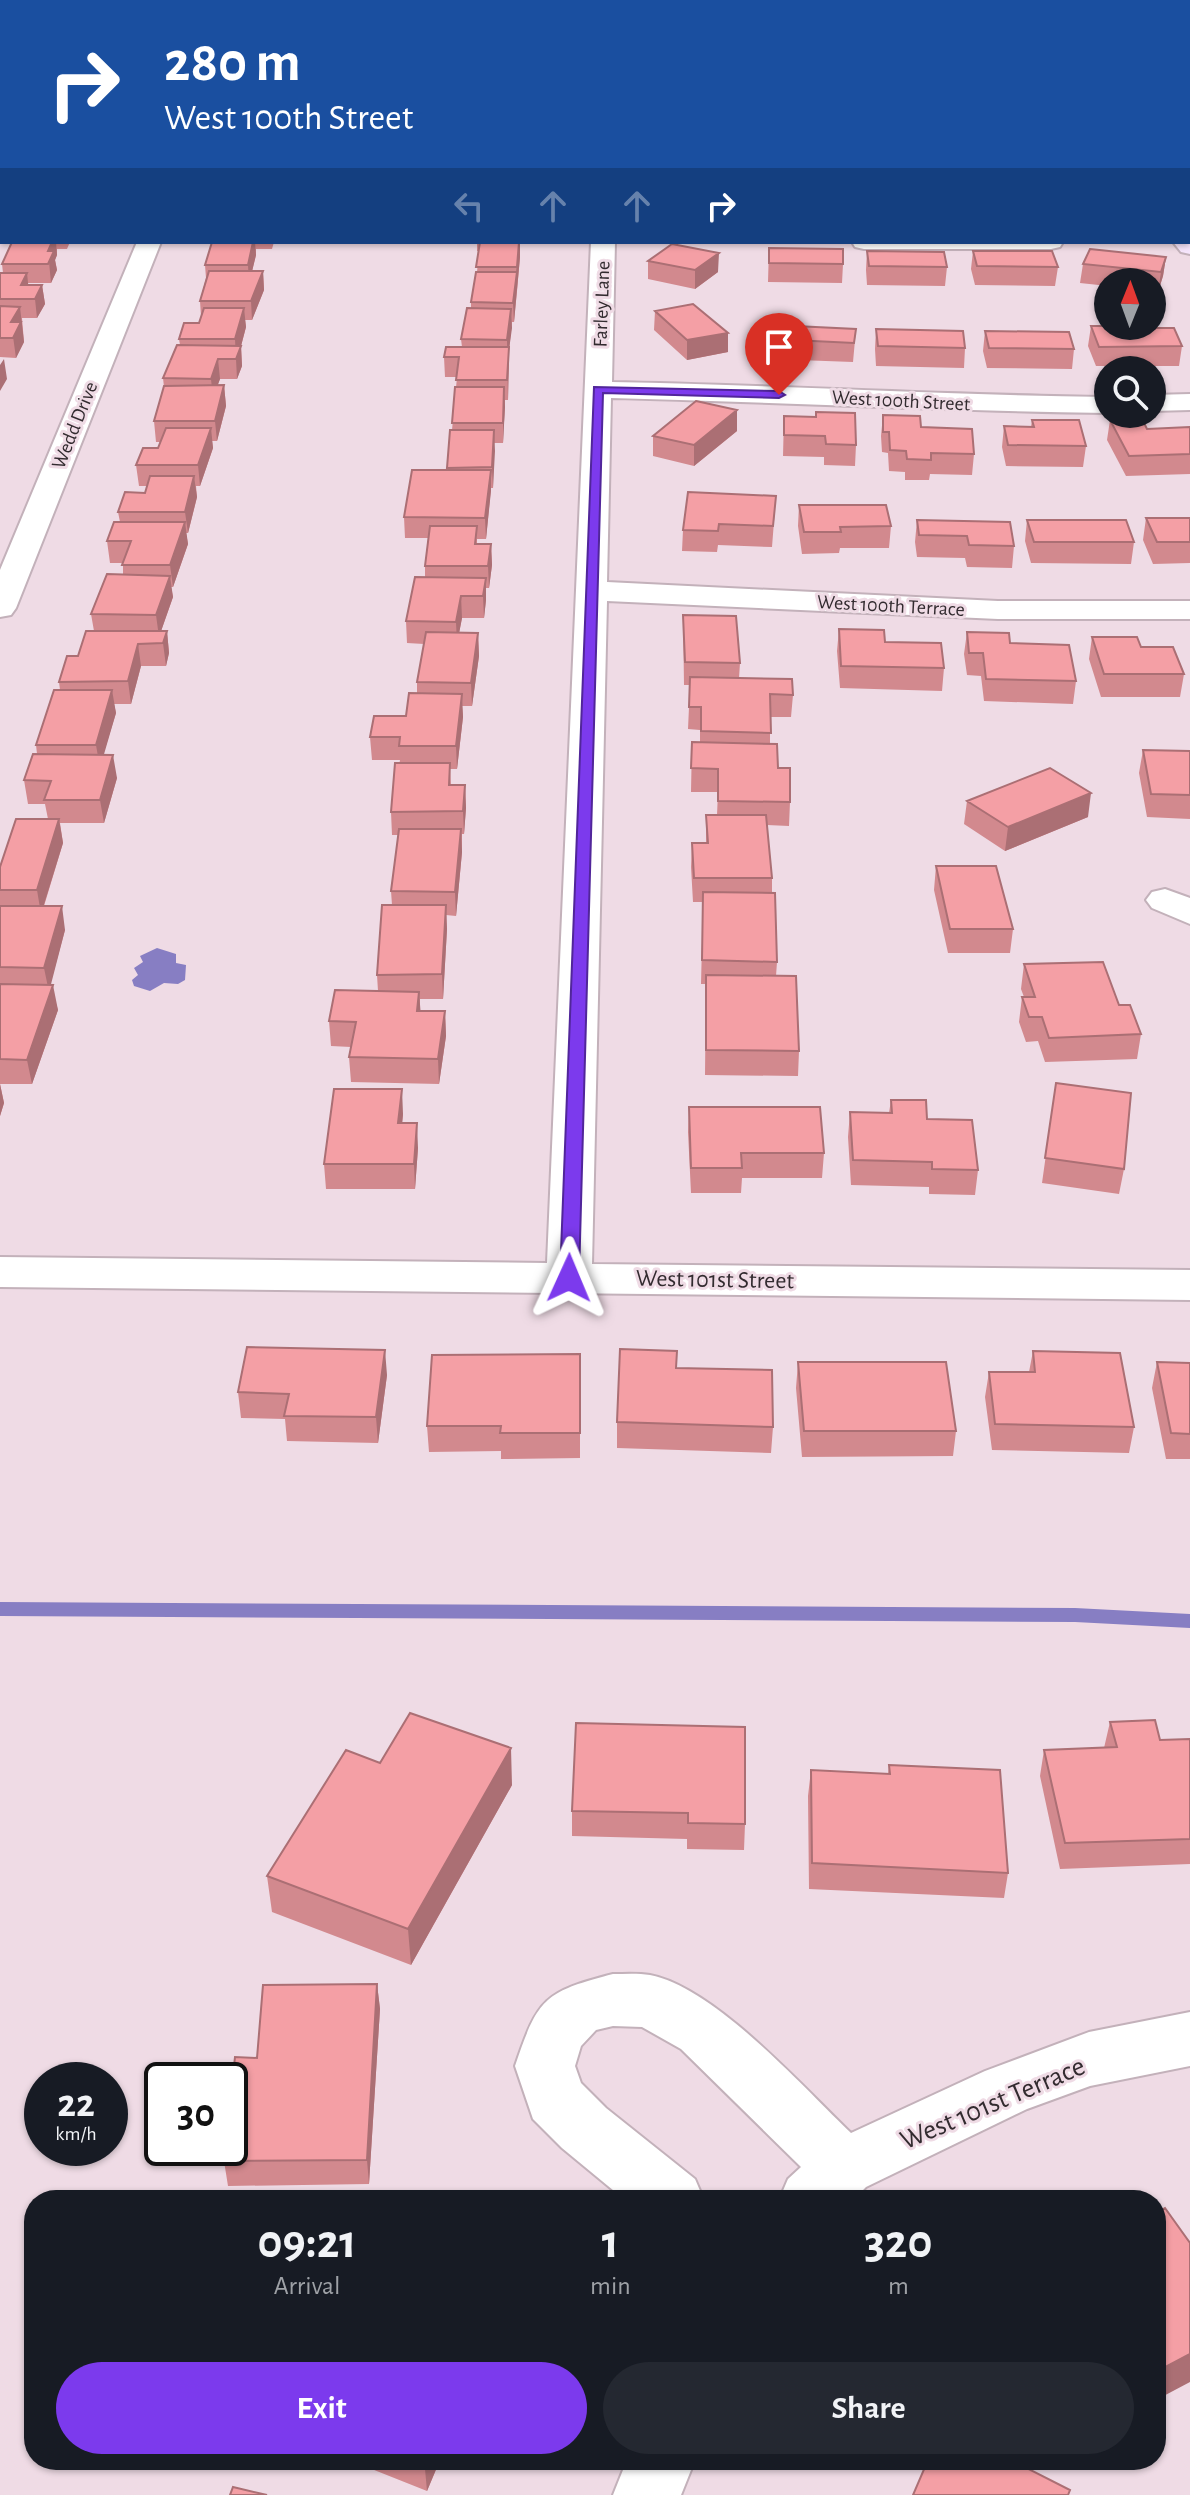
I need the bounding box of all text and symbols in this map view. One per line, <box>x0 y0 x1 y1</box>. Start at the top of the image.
icon: right <box>32 32 136 136</box>
text: 280 m <box>164 35 301 91</box>
text: West 100th Street <box>164 100 413 136</box>
icon: left <box>447 184 491 228</box>
icon: ahead <box>531 184 575 228</box>
icon: ahead <box>615 184 659 228</box>
icon: right <box>699 184 743 228</box>
street label: Farley Lane <box>590 260 614 348</box>
north arrow <box>1094 268 1166 340</box>
map controls <box>1094 268 1166 428</box>
pin <box>745 313 813 395</box>
icon: arrive <box>757 325 801 369</box>
button: search <box>1094 356 1166 428</box>
street label: Wedd Drive <box>48 379 101 472</box>
street label: West 100th Street <box>831 387 971 415</box>
street label: West 100th Terrace <box>817 592 965 620</box>
position arrow <box>527 1236 611 1320</box>
street label: West 101st Street <box>636 1267 795 1293</box>
street label: West 101st Terrace <box>896 2052 1089 2155</box>
speed limit sign: 30 <box>144 2062 248 2166</box>
text: 22 <box>57 2084 95 2124</box>
text: km/h <box>55 2124 97 2144</box>
text: 09:21 <box>258 2219 357 2267</box>
text: 1 <box>602 2219 619 2267</box>
text: 320 <box>864 2219 932 2267</box>
text: Arrival <box>274 2273 340 2299</box>
text: min <box>590 2273 631 2299</box>
text: m <box>888 2273 909 2299</box>
button: Exit <box>56 2362 587 2454</box>
button: Share <box>603 2362 1134 2454</box>

